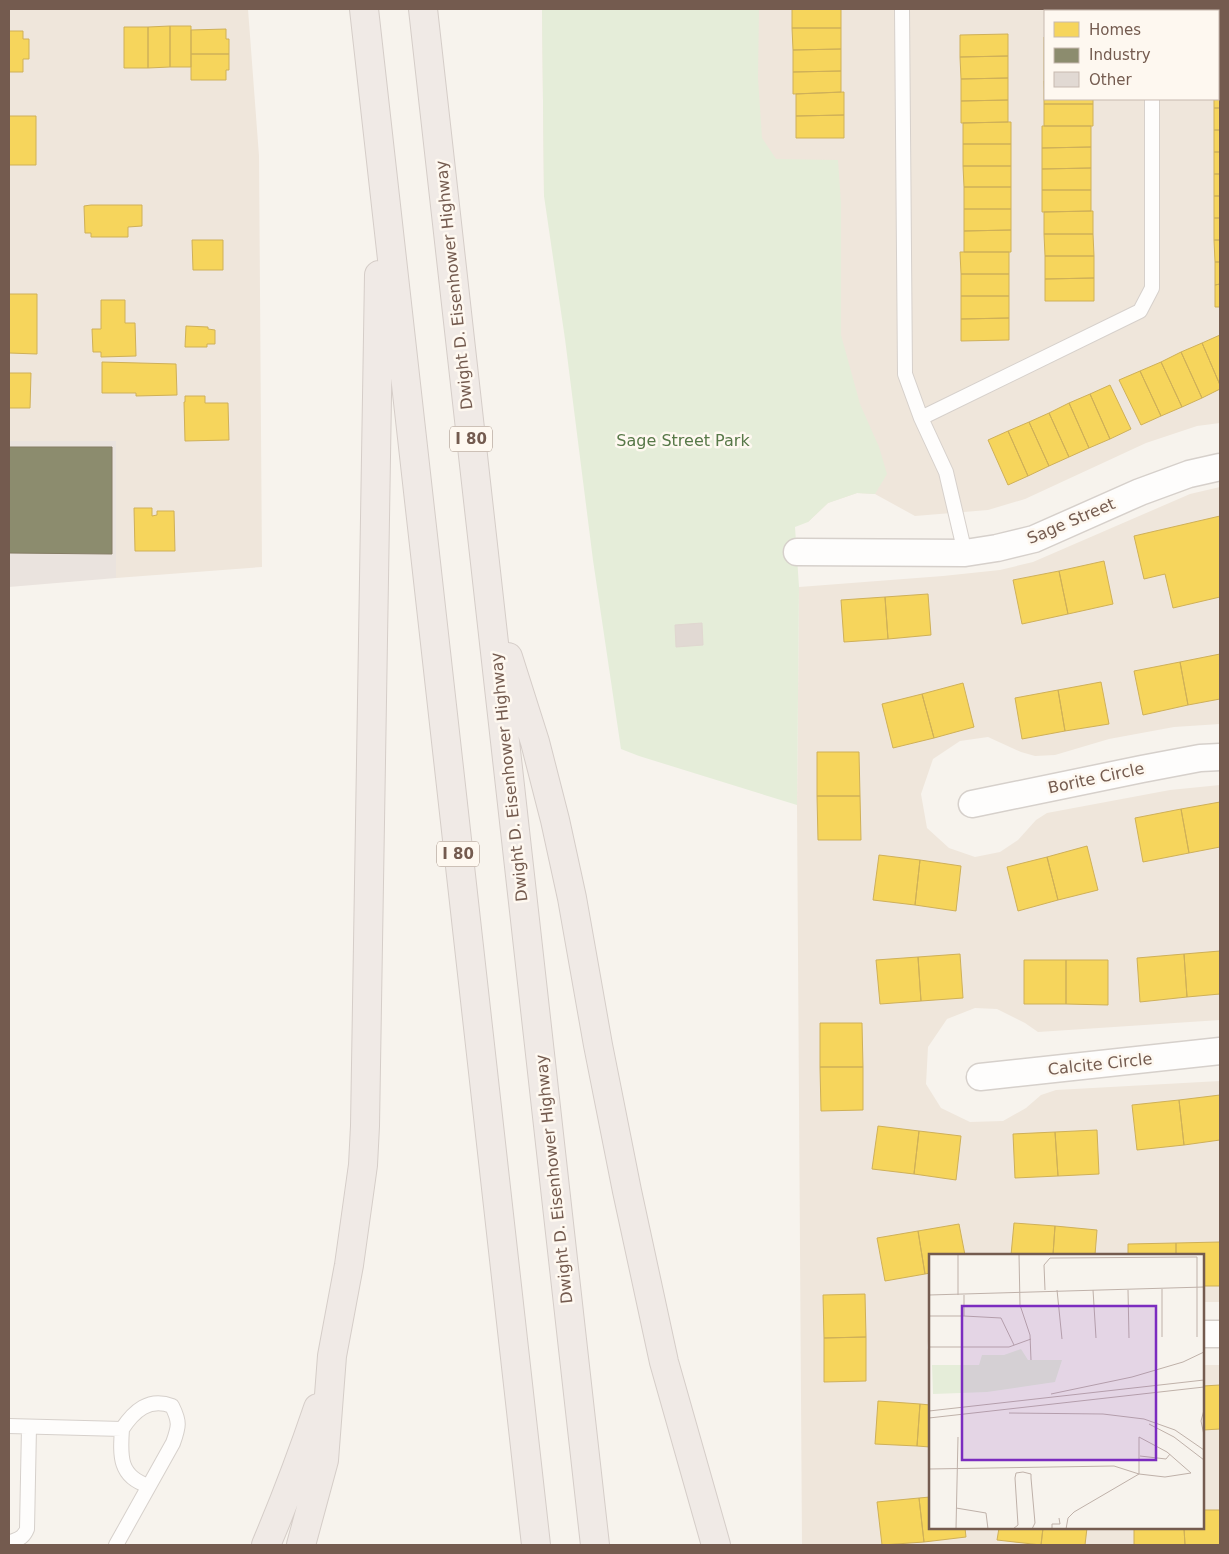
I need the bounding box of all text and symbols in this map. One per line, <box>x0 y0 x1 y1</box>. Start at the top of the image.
legend <box>1044 10 1219 100</box>
text: Homes <box>1089 21 1141 39</box>
text: Industry <box>1089 46 1151 64</box>
text: Other <box>1089 71 1132 89</box>
street label: Dwight D. Eisenhower Highway <box>431 159 477 411</box>
road number: I 80 <box>450 426 492 452</box>
park label: Sage Street Park <box>616 431 750 450</box>
street label: Sage Street <box>1024 494 1118 548</box>
street label: Dwight D. Eisenhower Highway <box>486 651 532 903</box>
street label: Borite Circle <box>1046 759 1146 797</box>
road number: I 80 <box>437 842 479 866</box>
street label: Calcite Circle <box>1047 1049 1153 1079</box>
street label: Dwight D. Eisenhower Highway <box>531 1053 577 1305</box>
inset map <box>929 1254 1204 1529</box>

